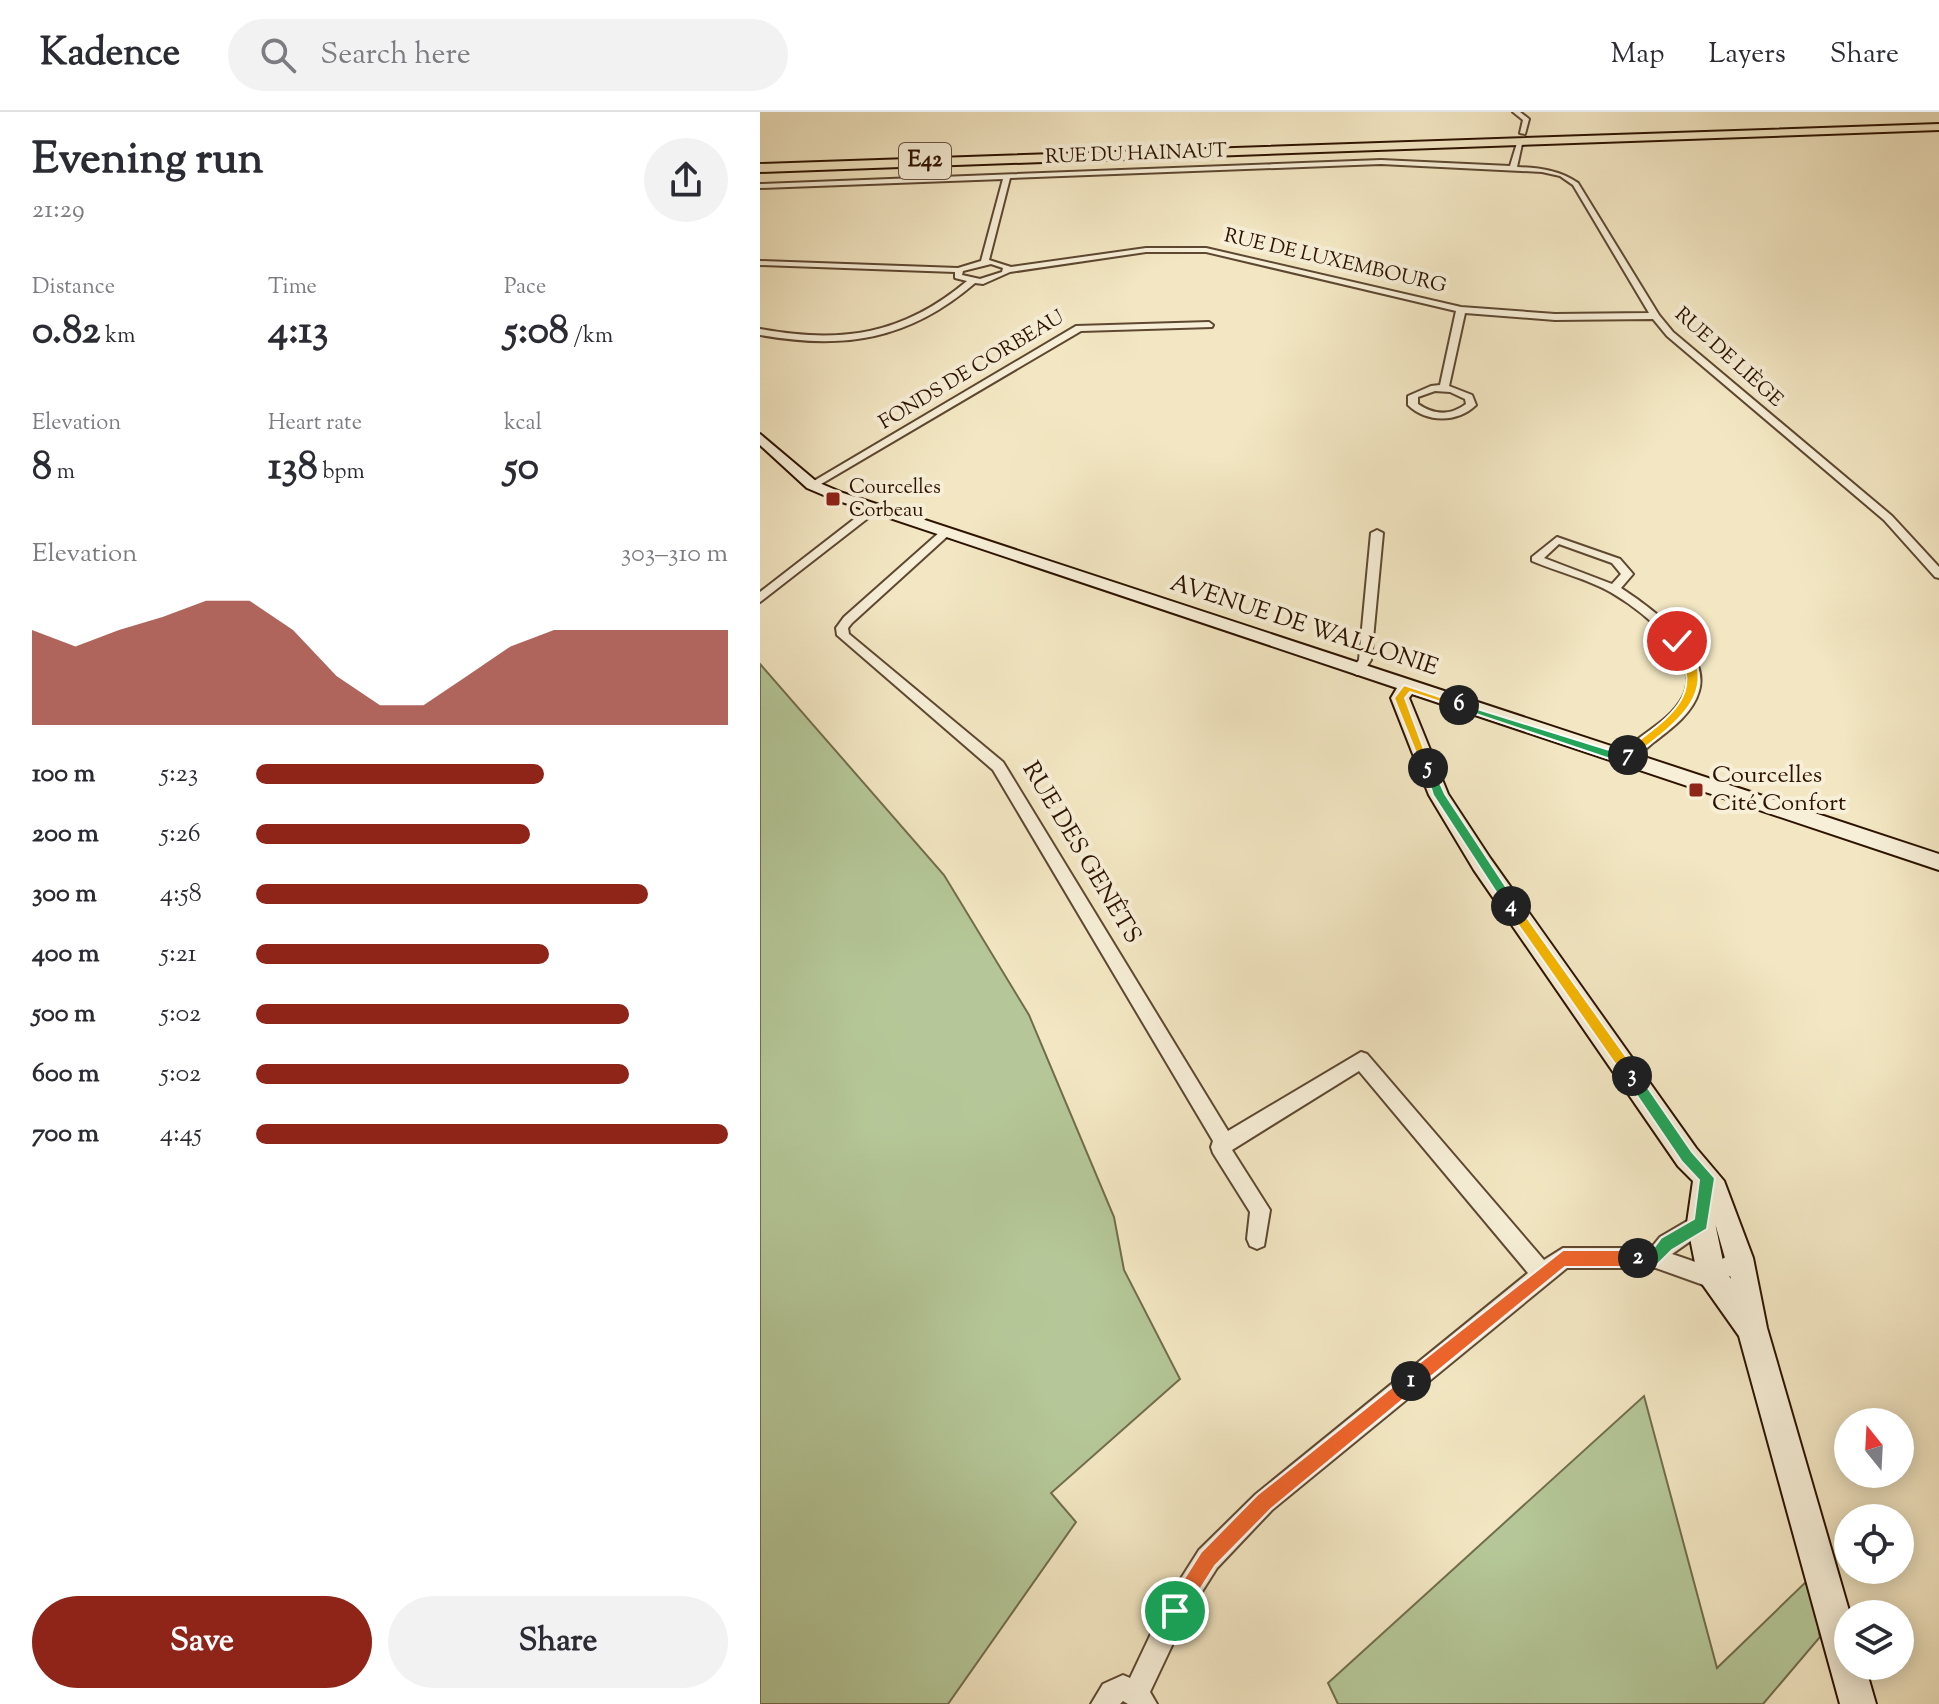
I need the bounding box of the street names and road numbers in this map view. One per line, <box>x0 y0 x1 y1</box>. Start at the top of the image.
street label: RUE DU HAINAUT <box>1045 137 1227 173</box>
road number: E42 <box>899 143 951 179</box>
street label: RUE DE LUXEMBOURG <box>1221 222 1449 302</box>
street label: RUE DE LIÈGE <box>1667 301 1789 415</box>
street label: FONDS DE CORBEAU <box>874 304 1070 438</box>
street label: AVENUE DE WALLONIE <box>1165 567 1443 686</box>
street label: RUE DES GENÊTS <box>1013 756 1149 950</box>

